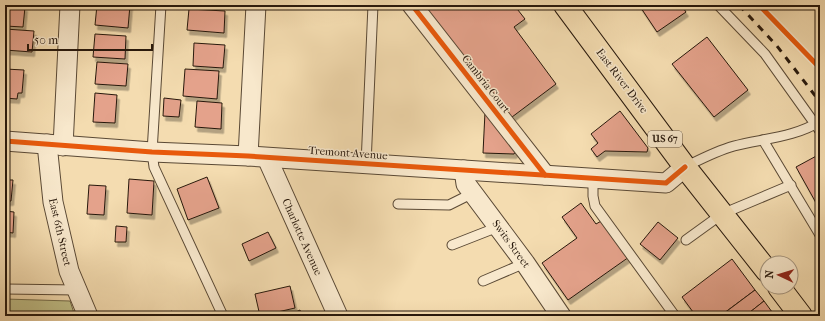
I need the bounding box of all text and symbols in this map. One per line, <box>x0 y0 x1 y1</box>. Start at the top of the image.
scale bar <box>28 26 152 52</box>
text: 50 m <box>34 33 58 47</box>
street label: East River Drive <box>593 46 651 116</box>
street label: Cambria Court <box>459 52 513 116</box>
road number: US 67 <box>648 131 682 147</box>
street label: Tremont Avenue <box>308 144 389 162</box>
street label: Charlotte Avenue <box>279 196 325 278</box>
street label: East 6th Street <box>46 197 74 267</box>
street label: Swits Street <box>489 217 533 271</box>
north arrow <box>759 255 799 295</box>
text: N <box>763 269 776 279</box>

